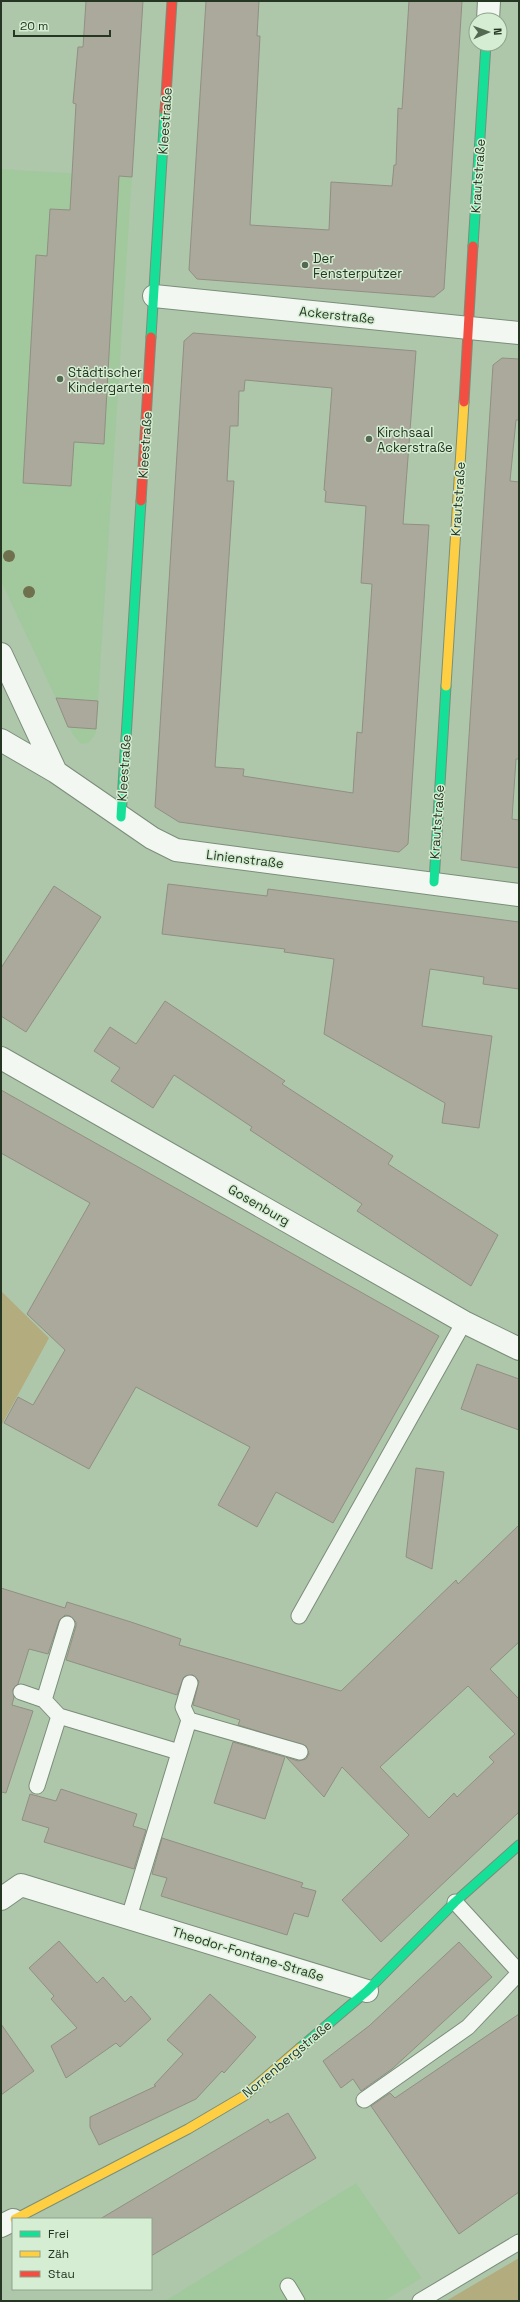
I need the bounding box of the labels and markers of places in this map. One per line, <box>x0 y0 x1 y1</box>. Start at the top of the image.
place label: Der Fensterputzer <box>313 250 402 282</box>
marker: Der Fensterputzer <box>300 260 310 270</box>
place label: Städtischer Kindergarten <box>68 364 150 396</box>
marker: Städtischer Kindergarten <box>55 374 65 384</box>
place label: Kirchsaal Ackerstraße <box>377 424 453 456</box>
marker: Kirchsaal Ackerstraße <box>364 434 374 444</box>

